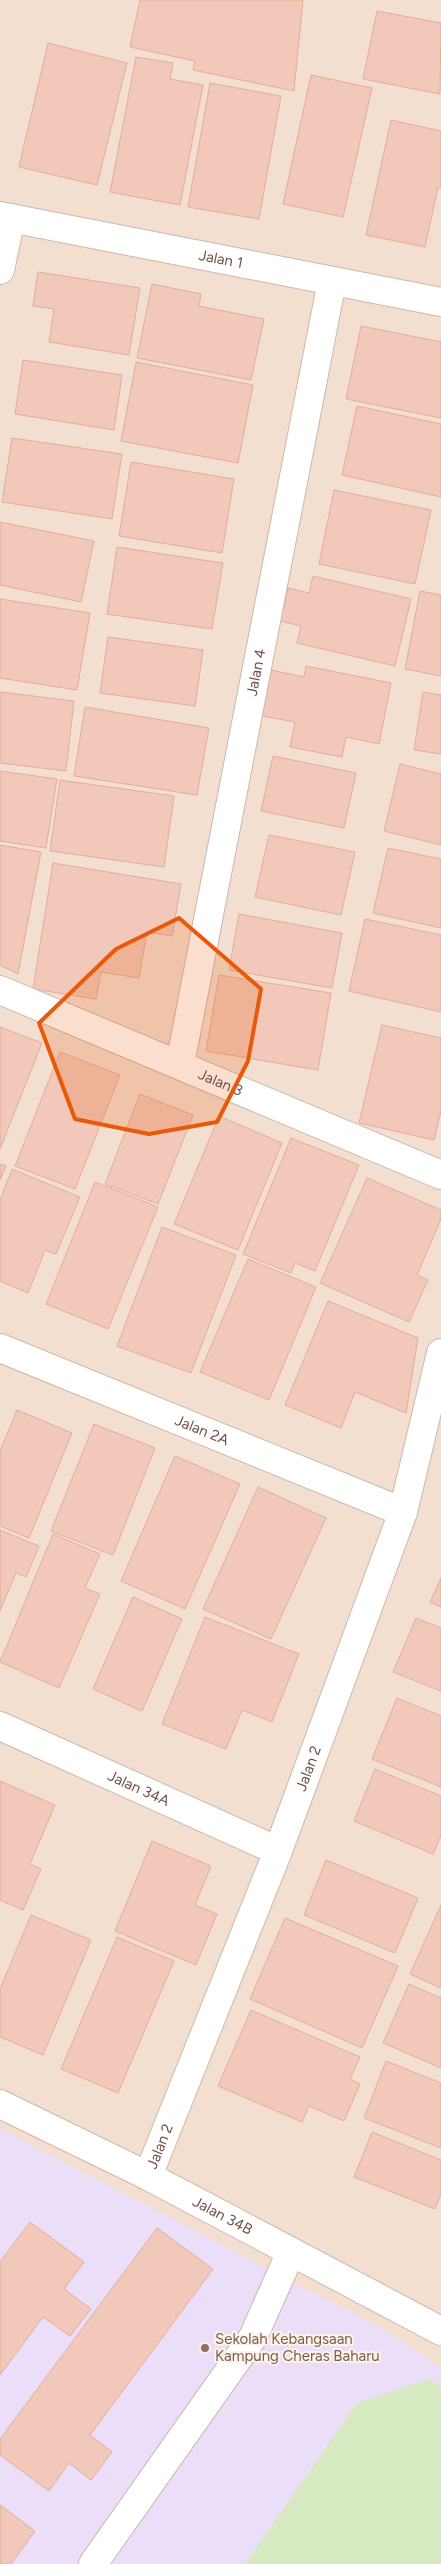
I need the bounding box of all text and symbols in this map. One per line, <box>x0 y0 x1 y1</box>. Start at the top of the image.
street label: Jalan 1 <box>197 246 244 272</box>
street label: Jalan 4 <box>243 647 269 697</box>
street label: Jalan 3 <box>195 1065 245 1100</box>
street label: Jalan 2A <box>172 1411 232 1449</box>
street label: Jalan 2 <box>292 1743 325 1794</box>
street label: Jalan 34A <box>105 1767 172 1810</box>
street label: Jalan 2 <box>143 2121 177 2171</box>
street label: Jalan 34B <box>190 2192 256 2239</box>
place label: Sekolah Kebangsaan Kampung Cheras Baharu <box>215 2330 380 2365</box>
marker: Sekolah Kebangsaan Kampung Cheras Baharu <box>199 2342 211 2354</box>

